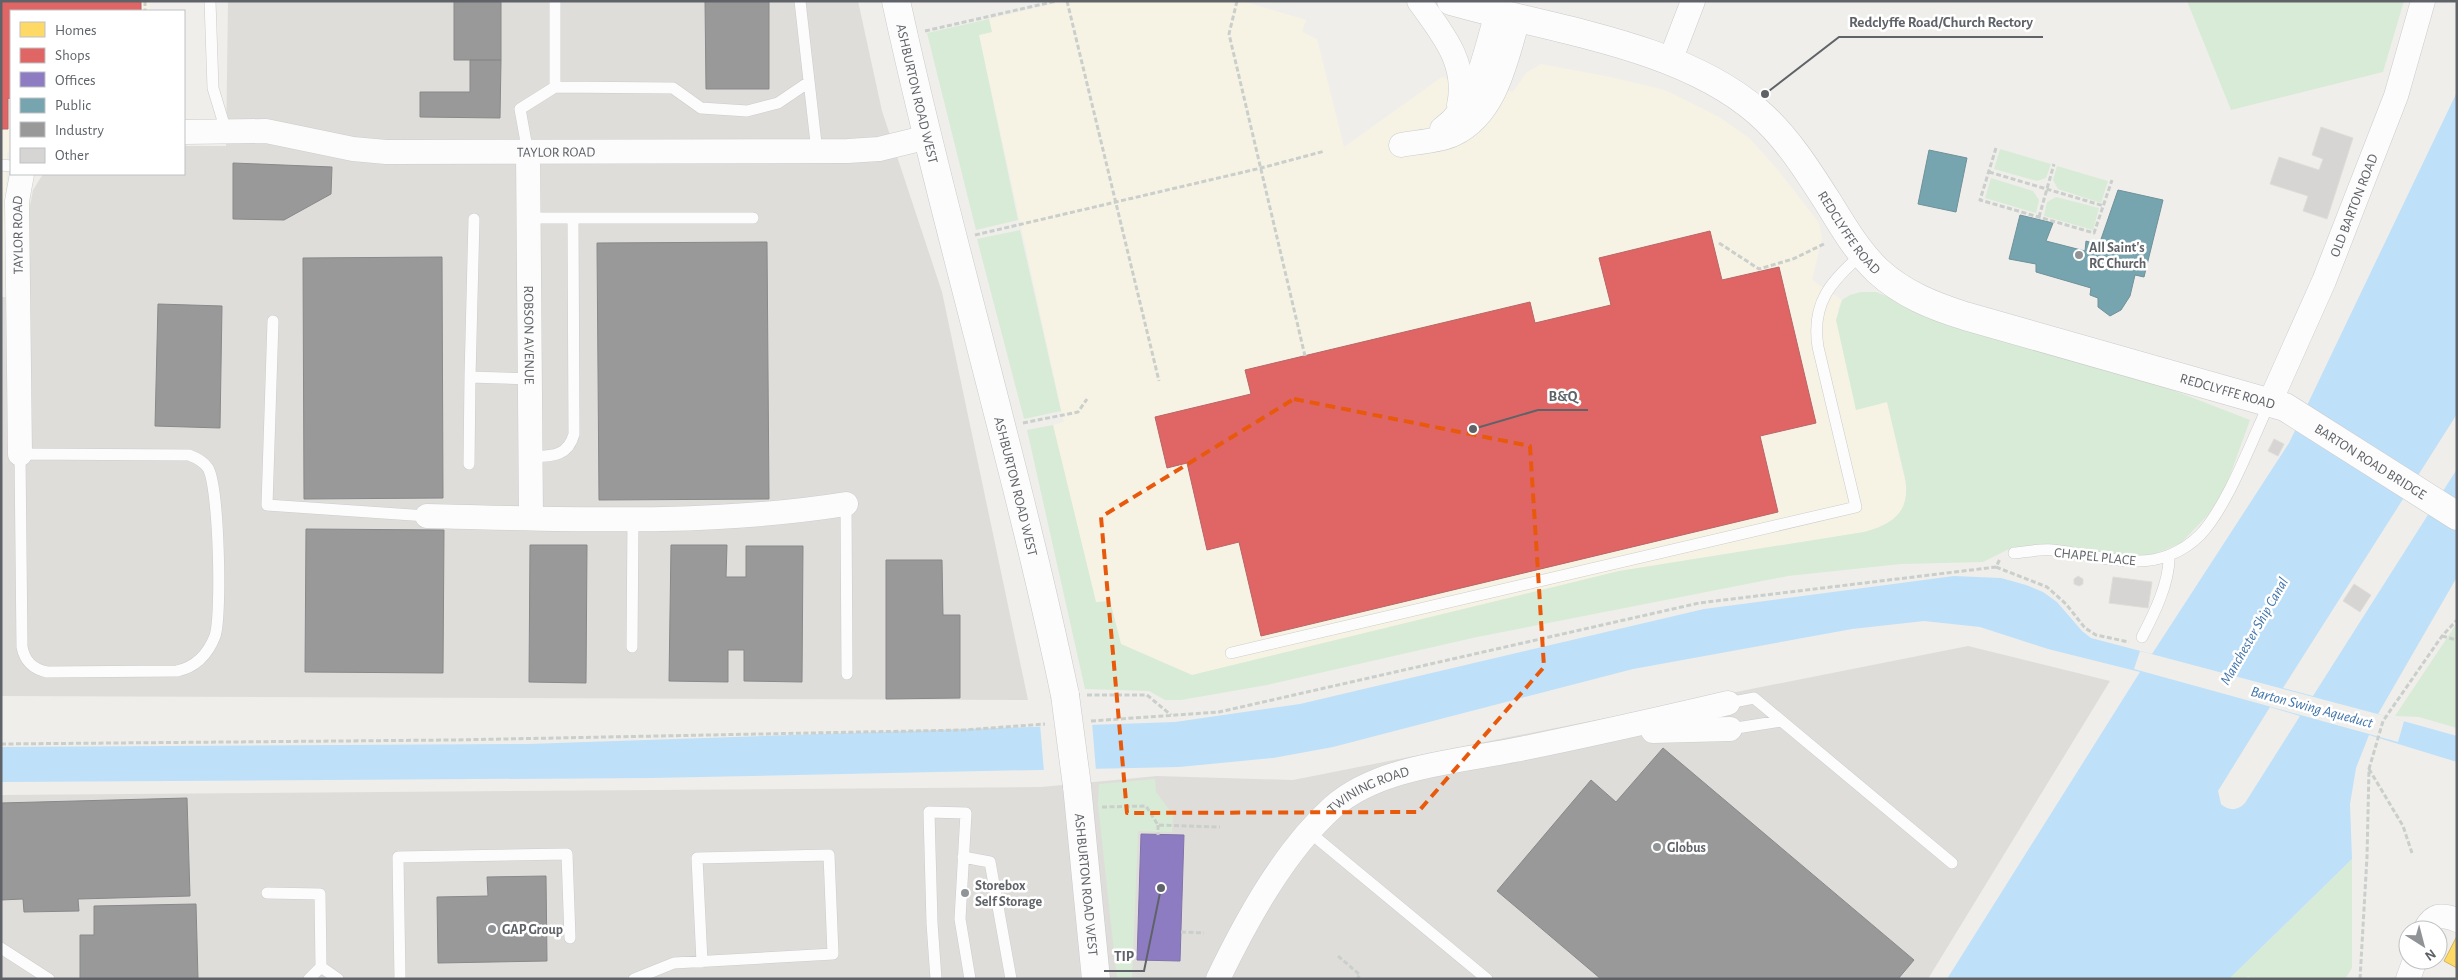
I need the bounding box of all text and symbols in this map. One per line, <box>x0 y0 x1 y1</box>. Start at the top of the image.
callout: Redclyffe Road/Church Rectory <box>1839 7 2043 37</box>
legend <box>10 10 185 175</box>
text: Redclyffe Road/Church Rectory <box>1849 15 2033 30</box>
text: Homes <box>55 23 97 38</box>
street label: ASHBURTON ROAD WEST <box>893 23 940 165</box>
text: Shops <box>55 48 90 63</box>
text: Offices <box>55 73 96 88</box>
text: Public <box>55 98 91 113</box>
text: Industry <box>55 123 104 138</box>
street label: TAYLOR ROAD <box>517 146 595 160</box>
text: Other <box>55 148 89 163</box>
street label: OLD BARTON ROAD <box>2328 152 2381 259</box>
street label: REDCLYFFE ROAD <box>1815 189 1883 277</box>
street label: TAYLOR ROAD <box>10 195 26 274</box>
place label: All Saint's RC Church <box>2089 241 2146 271</box>
marker: All Saint's RC Church <box>2073 249 2085 261</box>
street label: ROBSON AVENUE <box>521 285 536 385</box>
street label: REDCLYFFE ROAD <box>2178 371 2276 412</box>
callout: B&Q <box>1538 380 1588 410</box>
text: B&Q <box>1548 389 1580 404</box>
street label: ASHBURTON ROAD WEST <box>991 415 1039 558</box>
street label: BARTON ROAD BRIDGE <box>2312 422 2428 503</box>
street label: CHAPEL PLACE <box>2053 546 2137 568</box>
water label: Manchester Ship Canal <box>2218 575 2291 688</box>
water label: Barton Swing Aqueduct <box>2249 684 2375 731</box>
street label: TWINING ROAD <box>1325 765 1411 816</box>
street label: ASHBURTON ROAD WEST <box>1072 813 1100 957</box>
marker: Globus <box>1651 841 1663 853</box>
place label: Globus <box>1667 841 1706 855</box>
place label: Storebox Self Storage <box>975 879 1043 909</box>
marker: Storebox Self Storage <box>959 887 971 899</box>
north arrow <box>2398 920 2448 970</box>
marker: GAP Group <box>486 923 498 935</box>
place label: GAP Group <box>502 923 563 937</box>
callout: TIP <box>1104 941 1144 971</box>
text: N <box>2422 946 2438 963</box>
text: TIP <box>1114 949 1135 964</box>

